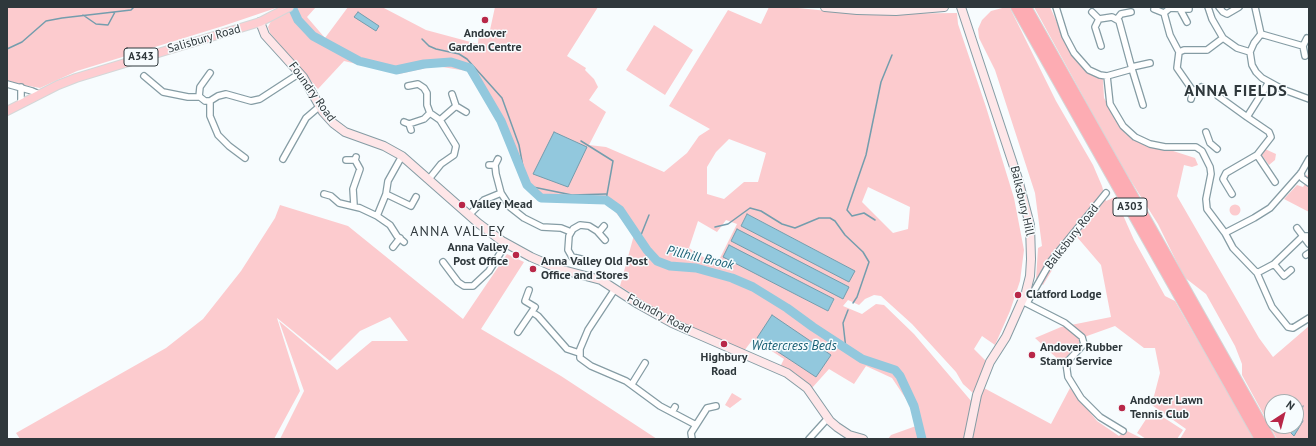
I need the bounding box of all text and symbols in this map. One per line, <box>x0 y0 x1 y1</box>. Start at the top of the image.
marker: Andover Garden Centre <box>480 15 490 25</box>
street label: Salisbury Road <box>166 22 242 56</box>
place label: Andover Garden Centre <box>448 27 522 55</box>
road number: A343 <box>124 48 158 66</box>
street label: Foundry Road <box>285 59 339 125</box>
district label: ANNA FIELDS <box>1184 81 1288 101</box>
street label: Balksbury Hill <box>1007 165 1037 237</box>
place label: Valley Mead <box>470 198 532 212</box>
road number: A303 <box>1113 198 1147 216</box>
marker: Valley Mead <box>457 200 467 210</box>
street label: Balksbury Road <box>1042 202 1102 272</box>
district label: ANNA VALLEY <box>410 224 506 240</box>
place label: Anna Valley Post Office <box>447 241 508 269</box>
water label: Pillhill Brook <box>665 243 735 273</box>
marker: Anna Valley Post Office <box>511 250 521 260</box>
place label: Anna Valley Old Post Office and Stores <box>541 255 648 283</box>
marker: Anna Valley Old Post Office and Stores <box>528 264 538 274</box>
place label: Clatford Lodge <box>1026 288 1102 302</box>
marker: Clatford Lodge <box>1013 290 1023 300</box>
street label: Foundry Road <box>625 291 693 337</box>
water label: Watercress Beds <box>751 338 837 354</box>
marker: Highbury Road <box>719 339 729 349</box>
place label: Andover Rubber Stamp Service <box>1040 341 1122 369</box>
marker: Andover Rubber Stamp Service <box>1027 350 1037 360</box>
place label: Highbury Road <box>701 351 747 379</box>
place label: Andover Lawn Tennis Club <box>1130 394 1203 422</box>
north arrow <box>1264 394 1304 434</box>
text: N <box>1283 397 1298 413</box>
marker: Andover Lawn Tennis Club <box>1117 403 1127 413</box>

